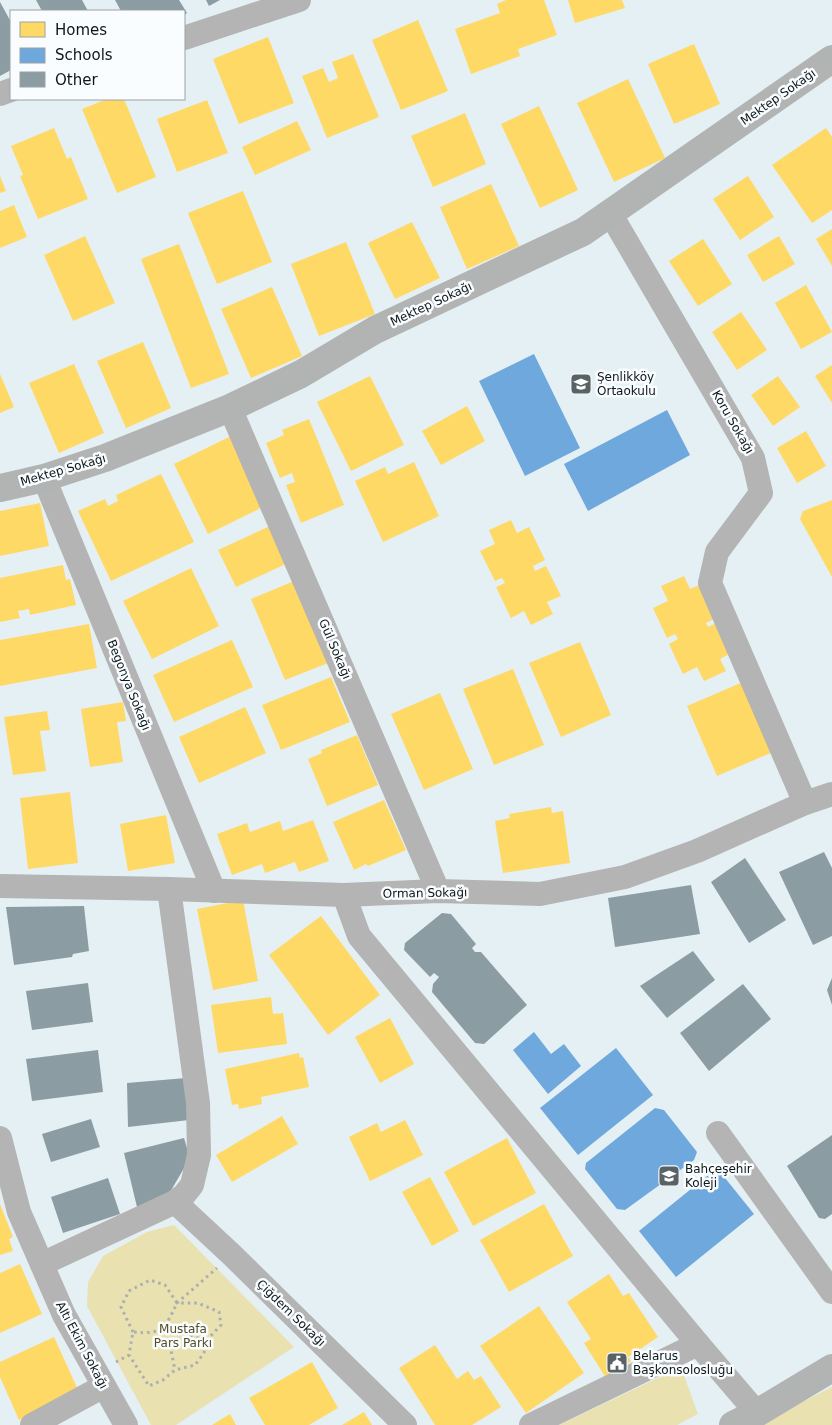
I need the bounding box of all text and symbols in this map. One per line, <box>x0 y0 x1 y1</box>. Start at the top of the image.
legend <box>10 10 185 100</box>
text: Homes <box>55 21 107 39</box>
text: Schools <box>55 46 113 64</box>
street label: Mektep Sokağı <box>738 66 818 128</box>
text: Other <box>55 71 98 89</box>
street label: Mektep Sokağı <box>388 279 474 329</box>
place label: Şenlikköy Ortaokulu <box>597 370 656 398</box>
school or university icon: Şenlikköy Ortaokulu <box>569 372 593 396</box>
street label: Koru Sokağı <box>709 388 757 456</box>
street label: Mektep Sokağı <box>19 451 107 489</box>
street label: Gül Sokağı <box>316 617 354 681</box>
street label: Begonya Sokağı <box>104 638 154 732</box>
street label: Orman Sokağı <box>383 885 467 901</box>
place label: Bahçeşehir Koleji <box>685 1162 752 1190</box>
school or university icon: Bahçeşehir Koleji <box>657 1164 681 1188</box>
street label: Çiğdem Sokağı <box>254 1277 328 1349</box>
street label: Altı Ekim Sokağı <box>53 1299 111 1391</box>
park label: Mustafa Pars Parkı <box>154 1322 212 1350</box>
place label: Belarus Başkonsolosluğu <box>633 1349 733 1377</box>
public building icon: Belarus Başkonsolosluğu <box>605 1351 629 1375</box>

